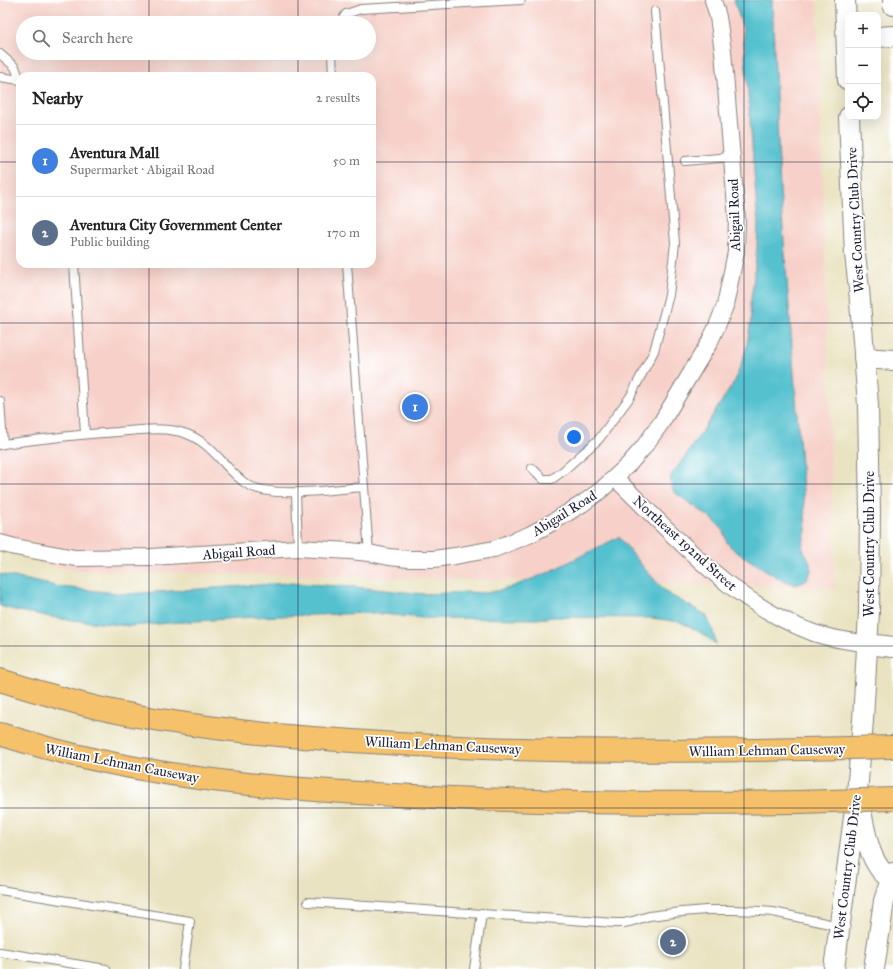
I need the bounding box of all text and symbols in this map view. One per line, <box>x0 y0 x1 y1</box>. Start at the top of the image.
map controls <box>845 12 881 120</box>
button: + <box>845 12 881 48</box>
search box <box>16 16 376 60</box>
icon: search <box>30 27 52 49</box>
text: Search here <box>62 29 133 47</box>
button: − <box>845 48 881 84</box>
button: locate <box>845 84 881 120</box>
text: Nearby <box>32 88 83 109</box>
text: 2 results <box>316 90 360 106</box>
text: Aventura Mall <box>70 144 159 162</box>
street label: West Country Club Drive <box>843 146 868 293</box>
text: 1 <box>42 153 48 169</box>
text: 50 m <box>333 153 360 169</box>
text: Supermarket · Abigail Road <box>70 162 215 178</box>
street label: Abigail Road <box>725 178 744 253</box>
text: Aventura City Government Center <box>70 216 282 234</box>
text: 2 <box>42 225 48 241</box>
text: 170 m <box>327 225 360 241</box>
text: Public building <box>70 234 149 250</box>
pin: 1 <box>402 392 428 422</box>
your location <box>564 427 584 447</box>
street label: West Country Club Drive <box>861 471 878 617</box>
street label: Abigail Road <box>528 487 600 540</box>
street label: Northeast 192nd Street <box>629 492 740 594</box>
street label: Abigail Road <box>201 541 276 564</box>
street label: William Lehman Causeway <box>364 733 522 758</box>
street label: William Lehman Causeway <box>43 740 201 787</box>
street label: William Lehman Causeway <box>689 741 846 760</box>
street label: West Country Club Drive <box>830 793 865 941</box>
pin: 2 <box>660 927 686 957</box>

